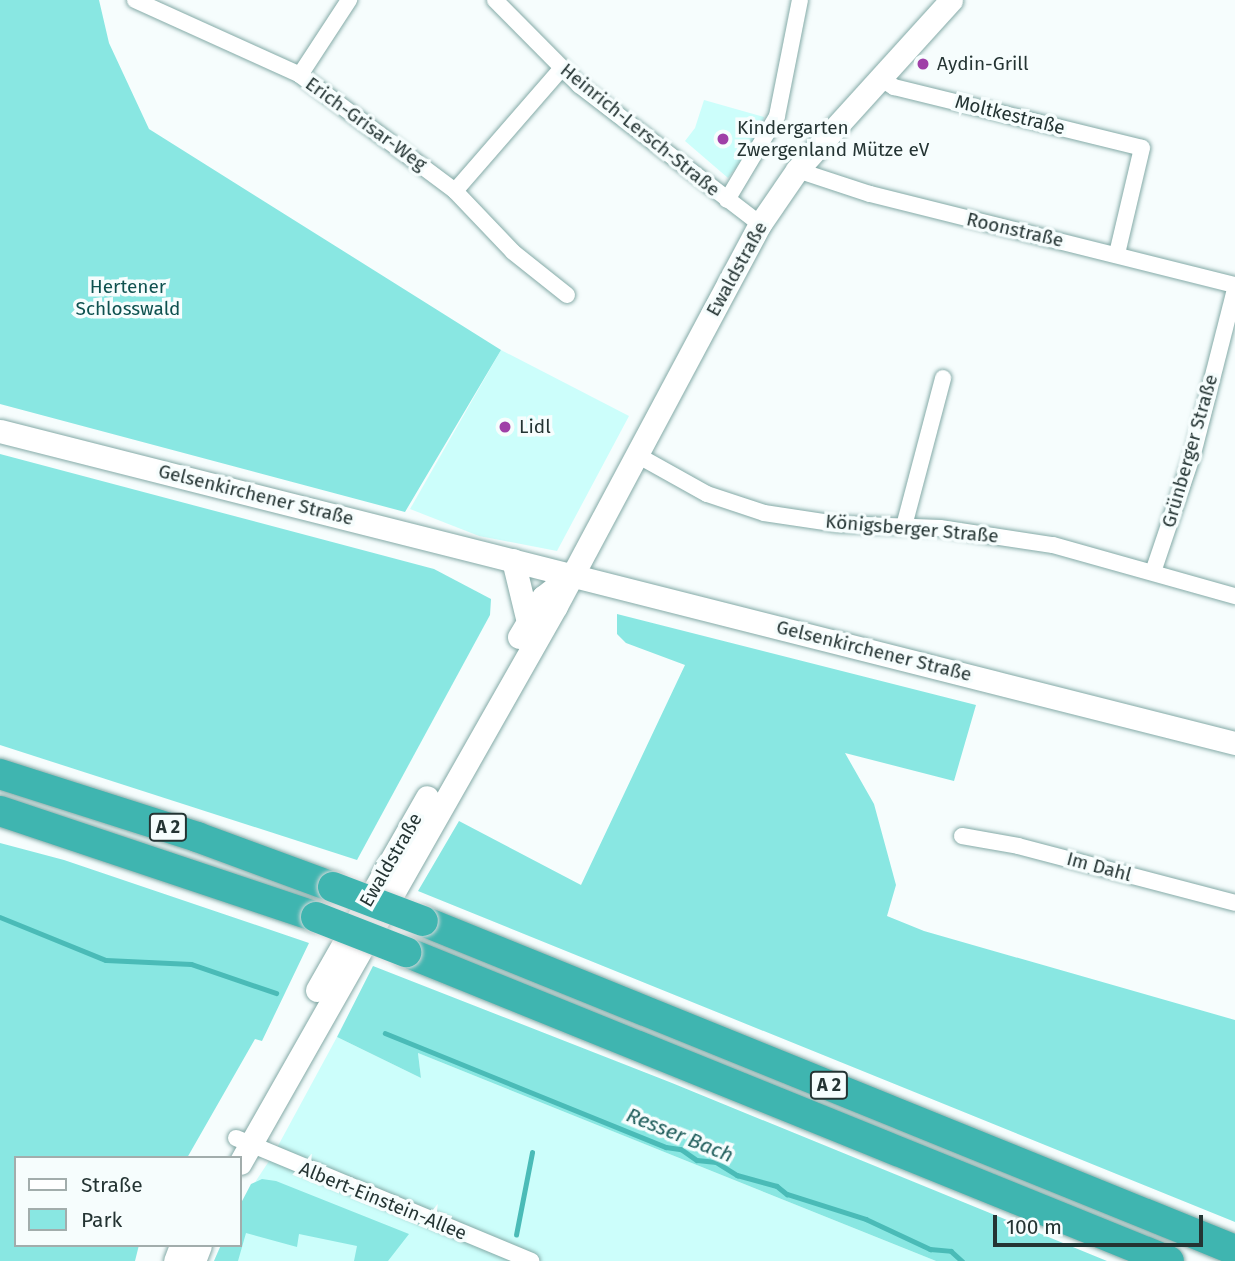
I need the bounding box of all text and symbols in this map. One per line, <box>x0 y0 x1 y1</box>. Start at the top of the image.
place label: Aydin-Grill <box>937 53 1028 75</box>
marker: Aydin-Grill <box>915 56 931 72</box>
street label: Heinrich-Lersch-Straße <box>556 59 724 201</box>
street label: Erich-Grisar-Weg <box>301 72 431 176</box>
street label: Moltkestraße <box>953 90 1067 140</box>
place label: Kindergarten Zwergenland Mütze eV <box>737 117 929 161</box>
marker: Kindergarten Zwergenland Mütze eV <box>715 131 731 147</box>
street label: Roonstraße <box>964 208 1066 252</box>
street label: Ewaldstraße <box>702 218 772 320</box>
park label: Hertener Schlosswald <box>76 276 180 320</box>
street label: Grünberger Straße <box>1157 372 1223 530</box>
place label: Lidl <box>519 416 551 438</box>
marker: Lidl <box>497 419 513 435</box>
street label: Gelsenkirchener Straße <box>156 460 356 530</box>
street label: Königsberger Straße <box>824 510 1000 548</box>
street label: Gelsenkirchener Straße <box>774 616 974 686</box>
street label: Ewaldstraße <box>355 809 427 911</box>
road number: A 2 <box>149 812 187 842</box>
street label: Im Dahl <box>1064 847 1134 887</box>
road number: A 2 <box>810 1070 848 1100</box>
water label: Resser Bach <box>623 1102 737 1168</box>
legend <box>14 1156 242 1247</box>
street label: Albert-Einstein-Allee <box>296 1157 470 1245</box>
text: Straße <box>81 1172 143 1198</box>
scale bar <box>997 1202 1207 1246</box>
text: Park <box>81 1207 122 1233</box>
text: 100 m <box>1006 1214 1062 1240</box>

